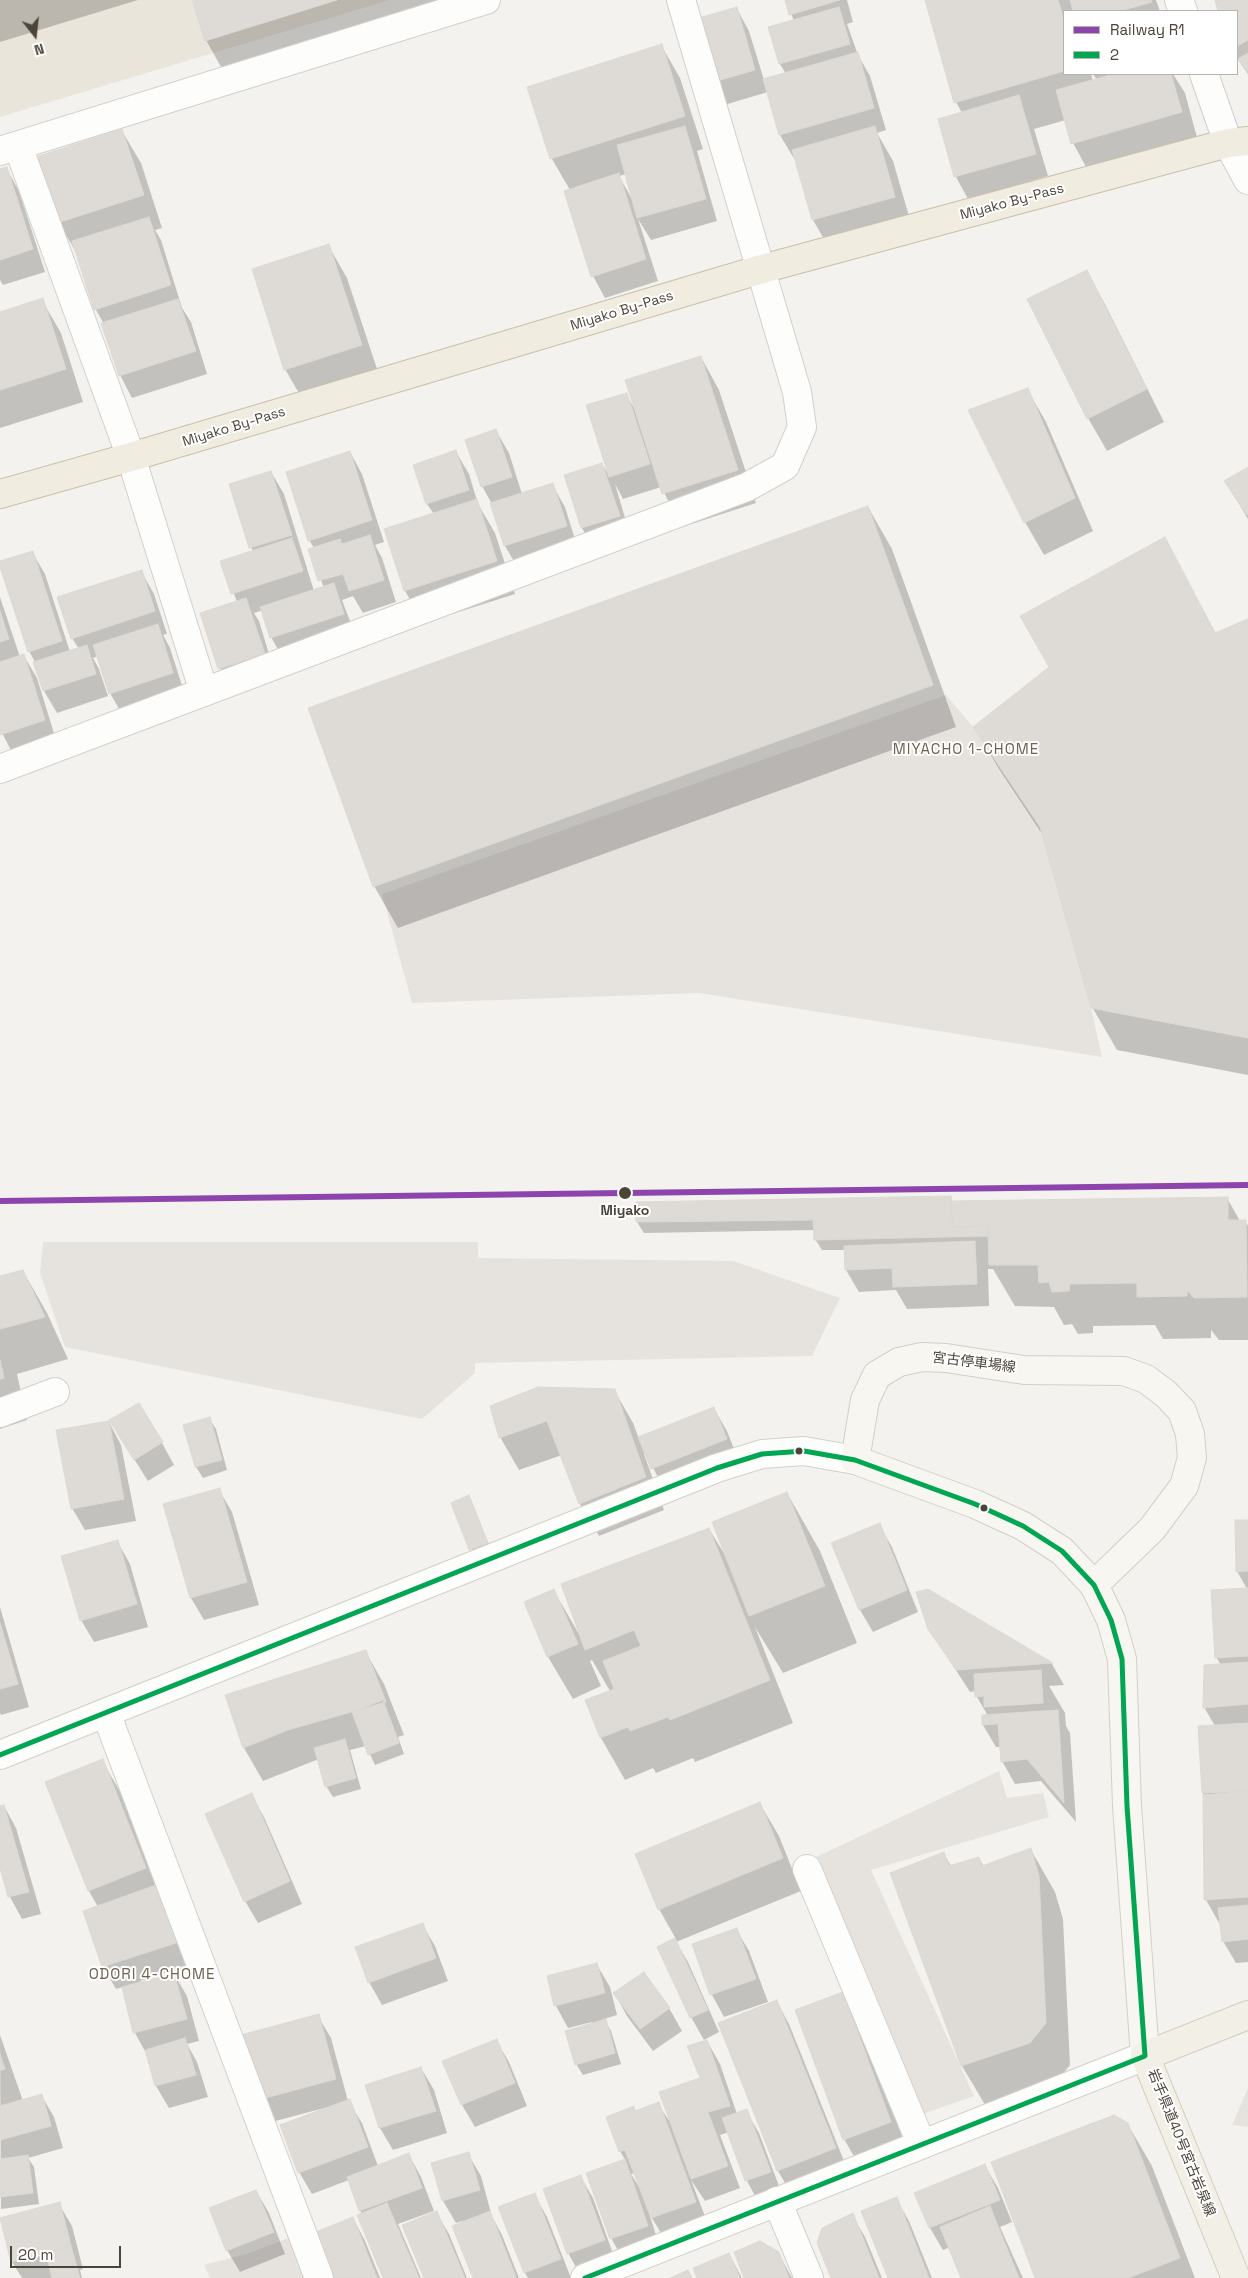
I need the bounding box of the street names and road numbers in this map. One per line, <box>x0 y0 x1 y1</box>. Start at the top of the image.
street label: Miyako By-Pass <box>958 180 1066 224</box>
street label: Miyako By-Pass <box>568 287 676 335</box>
street label: Miyako By-Pass <box>180 403 288 451</box>
street label: 宮古停車場線 <box>931 1350 1017 1376</box>
street label: 岩手県道40号宮古岩泉線 <box>1144 2067 1218 2219</box>

